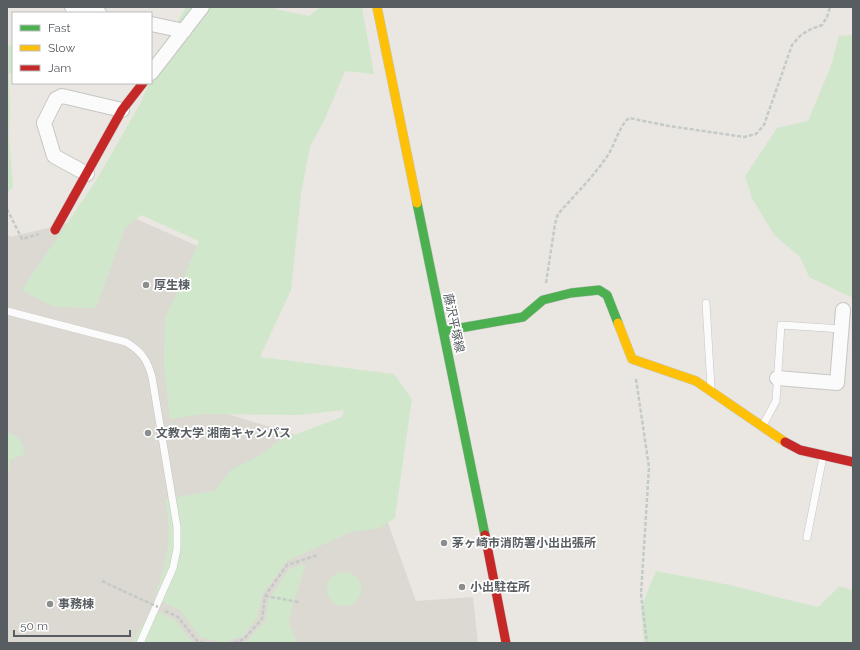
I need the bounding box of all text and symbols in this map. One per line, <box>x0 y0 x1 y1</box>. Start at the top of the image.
legend <box>12 12 152 84</box>
text: Fast <box>48 21 71 35</box>
text: Slow <box>48 41 75 55</box>
text: Jam <box>48 61 71 75</box>
place label: 厚生棟 <box>154 278 190 292</box>
marker: 厚生棟 <box>141 280 151 290</box>
street label: 藤沢平塚線 <box>441 292 467 354</box>
place label: 文教大学 湘南キャンパス <box>156 426 291 440</box>
marker: 文教大学 湘南キャンパス <box>143 428 153 438</box>
place label: 茅ヶ崎市消防署小出出張所 <box>452 536 596 550</box>
marker: 茅ヶ崎市消防署小出出張所 <box>439 538 449 548</box>
place label: 小出駐在所 <box>470 580 530 594</box>
marker: 小出駐在所 <box>457 582 467 592</box>
place label: 事務棟 <box>58 597 94 611</box>
marker: 事務棟 <box>45 599 55 609</box>
scale bar <box>14 612 130 638</box>
text: 50 m <box>20 619 48 633</box>

